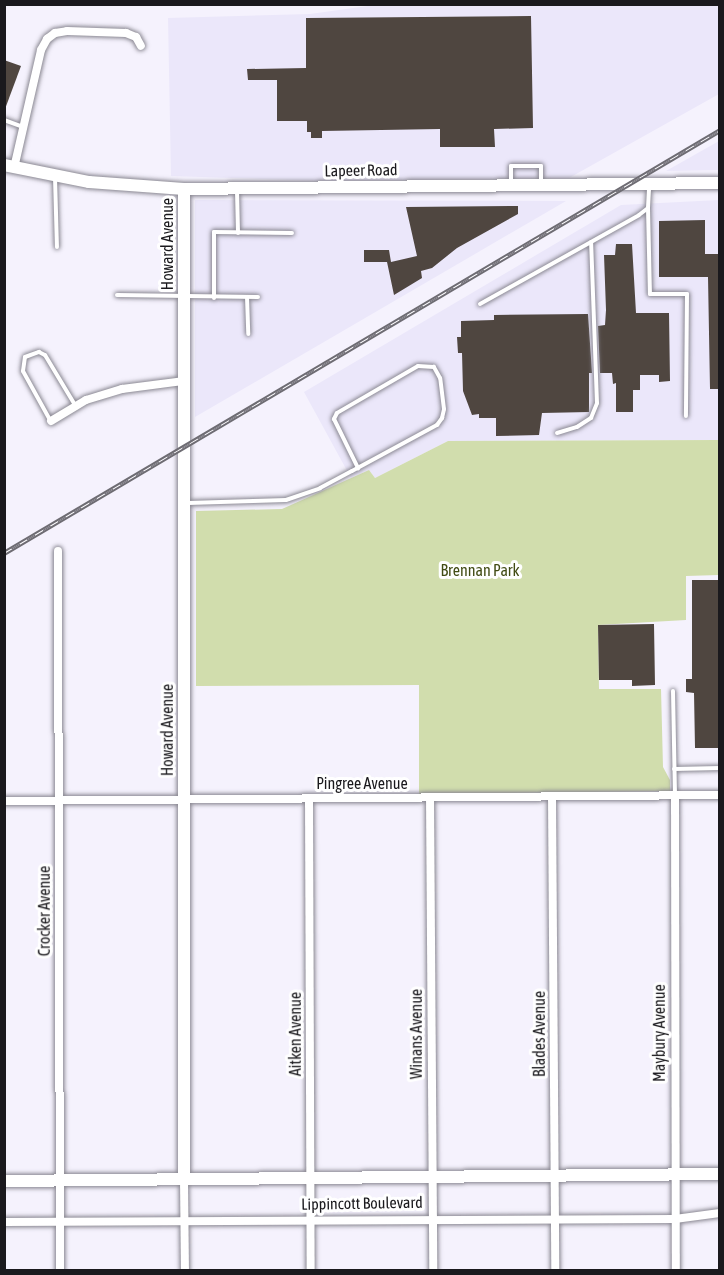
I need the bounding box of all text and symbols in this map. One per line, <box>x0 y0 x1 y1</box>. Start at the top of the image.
street label: Lapeer Road <box>324 160 398 180</box>
street label: Howard Avenue <box>157 198 177 290</box>
park label: Brennan Park <box>440 560 520 580</box>
street label: Howard Avenue <box>157 684 177 776</box>
street label: Pingree Avenue <box>316 773 408 793</box>
street label: Crocker Avenue <box>34 866 54 956</box>
street label: Maybury Avenue <box>649 984 669 1082</box>
street label: Winans Avenue <box>406 989 426 1079</box>
street label: Blades Avenue <box>529 991 549 1077</box>
street label: Aitken Avenue <box>285 992 305 1076</box>
street label: Lippincott Boulevard <box>301 1192 423 1214</box>

